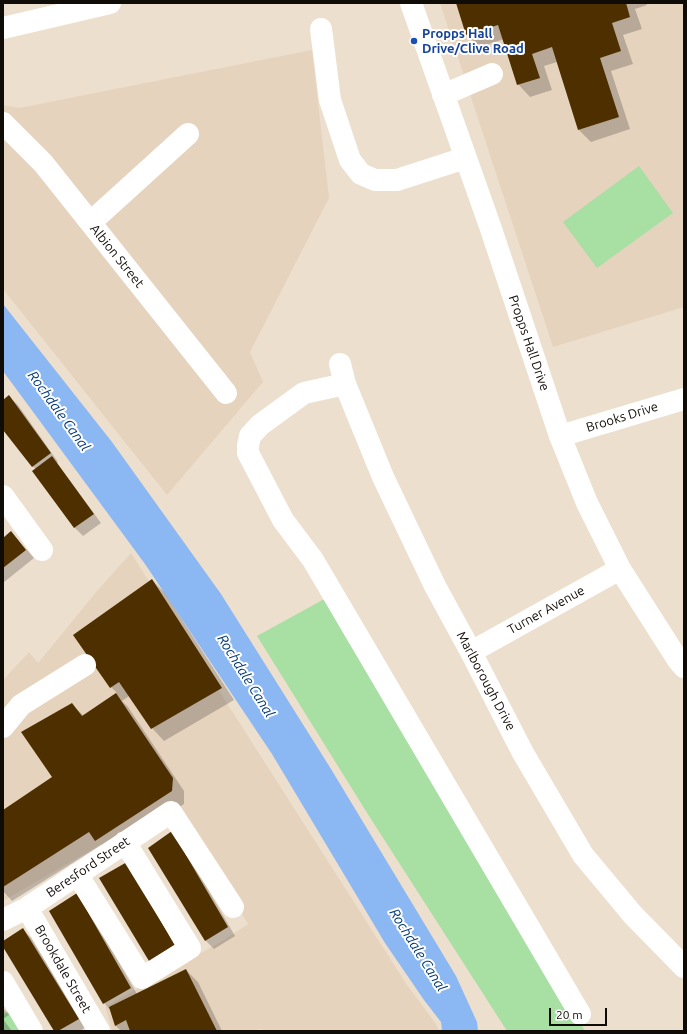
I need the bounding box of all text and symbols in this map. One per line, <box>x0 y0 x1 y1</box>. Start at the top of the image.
place label: Propps Hall Drive/Clive Road <box>422 26 524 57</box>
marker: Propps Hall Drive/Clive Road <box>409 36 419 46</box>
street label: Albion Street <box>87 221 147 291</box>
street label: Propps Hall Drive <box>505 293 553 393</box>
water label: Rochdale Canal <box>24 368 94 454</box>
street label: Brooks Drive <box>584 399 660 435</box>
street label: Turner Avenue <box>505 582 587 638</box>
street label: Marlborough Drive <box>453 629 519 733</box>
water label: Rochdale Canal <box>214 631 278 721</box>
street label: Beresford Street <box>43 833 133 901</box>
water label: Rochdale Canal <box>386 905 450 995</box>
street label: Brookdale Street <box>32 922 94 1016</box>
scale bar <box>551 1000 609 1026</box>
text: 20 m <box>556 1008 583 1021</box>

